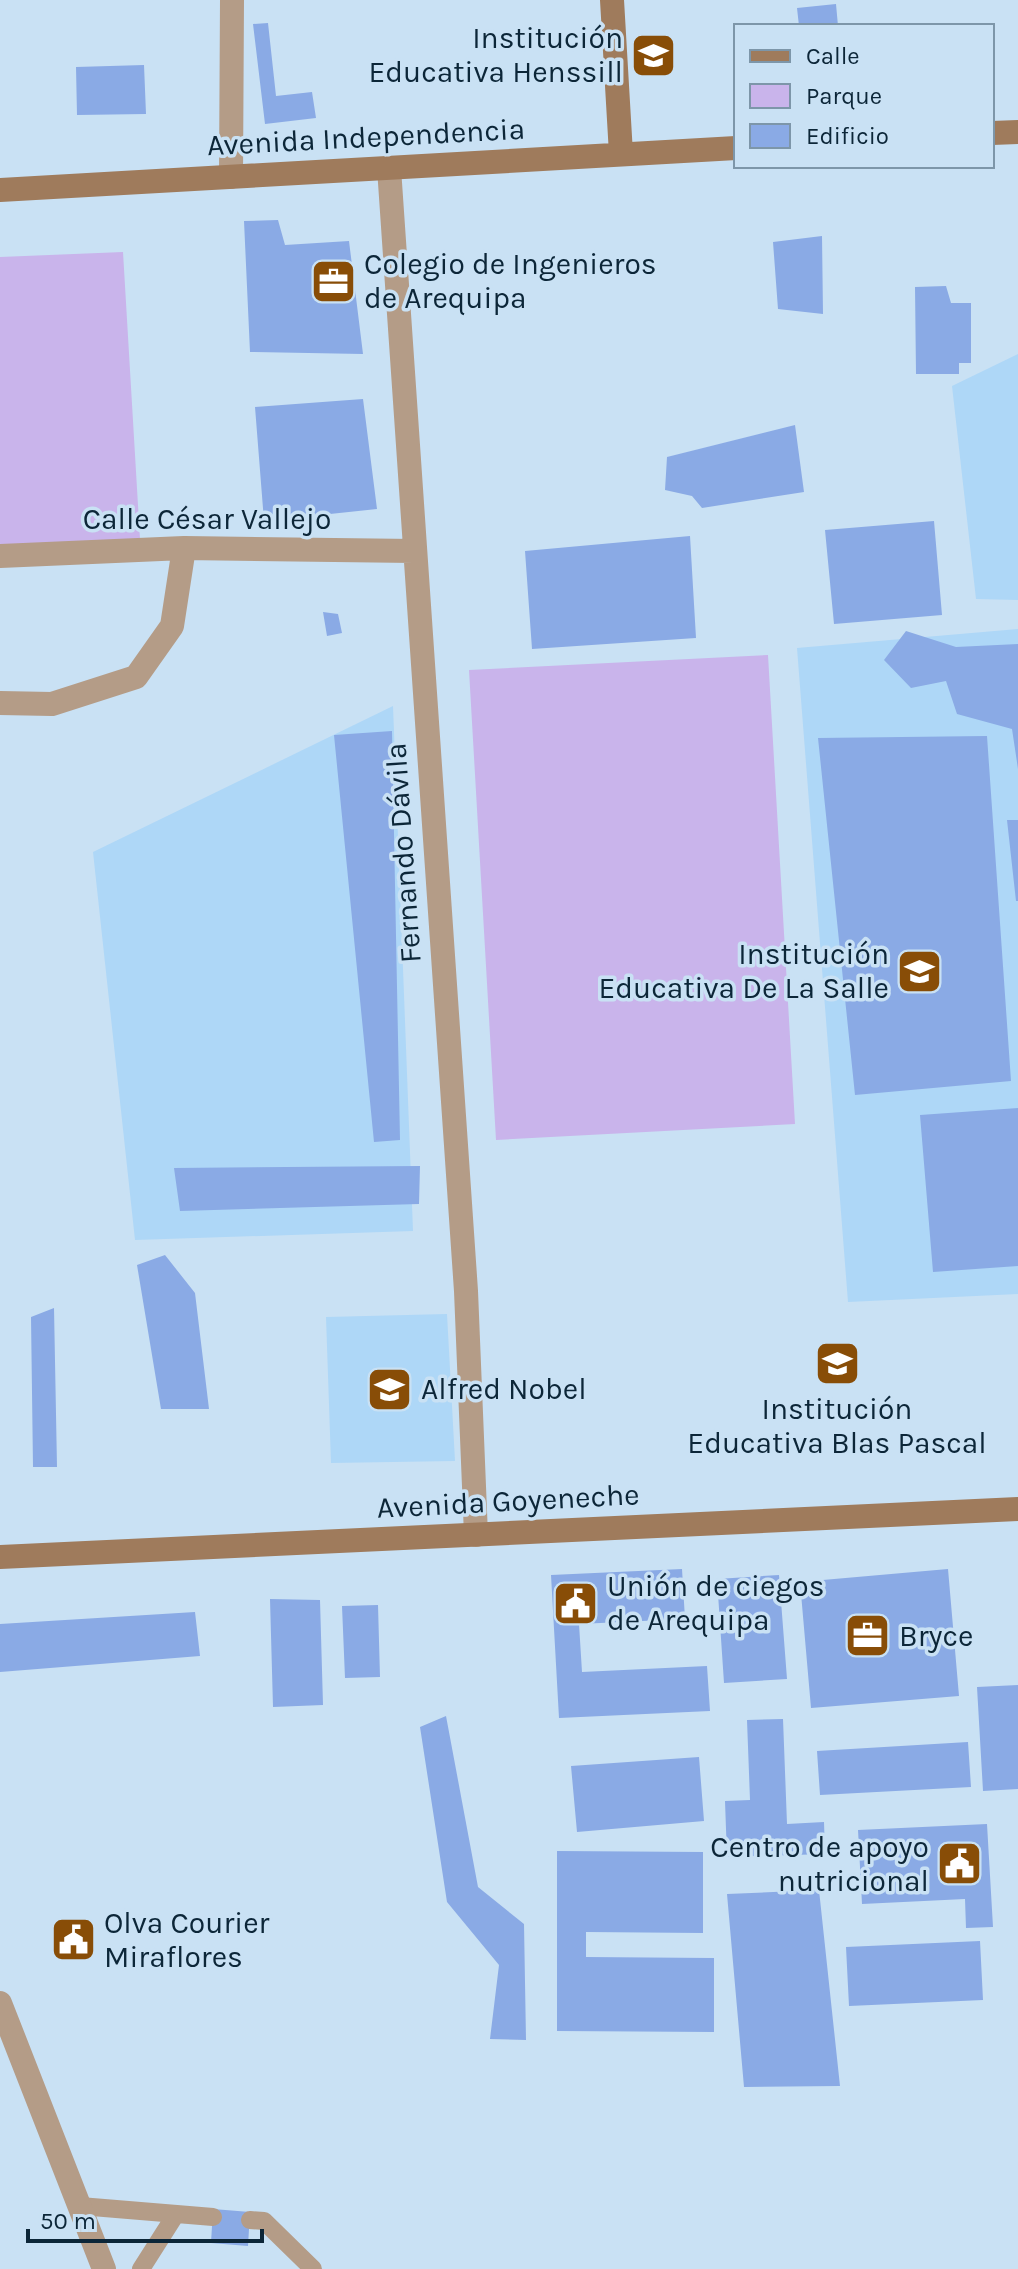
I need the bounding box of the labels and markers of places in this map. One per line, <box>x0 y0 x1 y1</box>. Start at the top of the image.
place label: Institución Educativa Henssill <box>368 20 623 90</box>
school or university icon: Institución Educativa Henssill <box>630 31 678 79</box>
place label: Colegio de Ingenieros de Arequipa <box>364 246 657 316</box>
office icon: Colegio de Ingenieros de Arequipa <box>309 257 357 305</box>
place label: Institución Educativa De La Salle <box>598 936 889 1006</box>
school or university icon: Institución Educativa De La Salle <box>896 947 944 995</box>
school or university icon: Institución Educativa Blas Pascal <box>813 1339 861 1387</box>
school or university icon: Alfred Nobel <box>366 1365 414 1413</box>
place label: Alfred Nobel <box>421 1371 587 1407</box>
place label: Institución Educativa Blas Pascal <box>687 1391 987 1461</box>
place label: Unión de ciegos de Arequipa <box>607 1568 825 1638</box>
public building icon: Unión de ciegos de Arequipa <box>552 1579 600 1627</box>
office icon: Bryce <box>844 1612 892 1660</box>
place label: Bryce <box>899 1618 973 1654</box>
place label: Centro de apoyo nutricional <box>710 1829 929 1899</box>
public building icon: Centro de apoyo nutricional <box>936 1840 984 1888</box>
place label: Olva Courier Miraflores <box>104 1905 270 1975</box>
public building icon: Olva Courier Miraflores <box>49 1916 97 1964</box>

